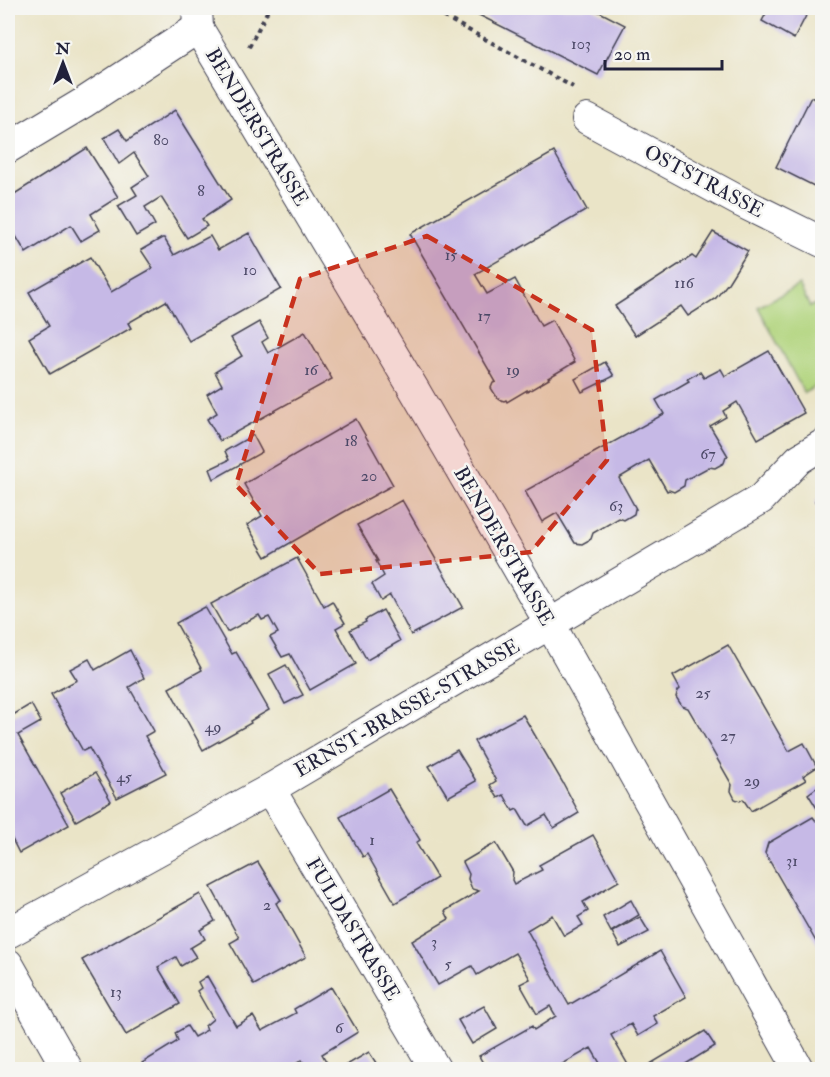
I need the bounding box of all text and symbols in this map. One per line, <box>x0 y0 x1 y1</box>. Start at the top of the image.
north arrow <box>33 33 93 93</box>
scale bar <box>605 33 722 71</box>
house number: 103 <box>571 34 591 54</box>
text: N <box>55 39 71 59</box>
text: 20 m <box>614 43 650 66</box>
street label: BENDERSTRASSE <box>200 44 314 210</box>
house number: 80 <box>153 130 169 150</box>
street label: OSTSTRASSE <box>640 139 768 223</box>
house number: 8 <box>197 181 205 201</box>
house number: 15 <box>445 245 457 265</box>
house number: 10 <box>243 260 257 280</box>
house number: 116 <box>674 273 695 293</box>
house number: 17 <box>477 306 491 326</box>
house number: 16 <box>304 360 319 380</box>
house number: 19 <box>506 360 520 380</box>
house number: 18 <box>344 431 358 451</box>
house number: 67 <box>700 444 716 464</box>
street label: BENDERSTRASSE <box>448 462 560 630</box>
house number: 20 <box>361 466 377 486</box>
house number: 63 <box>609 496 623 516</box>
street label: ERNST-BRASSE-STRASSE <box>290 633 524 783</box>
house number: 25 <box>695 683 711 703</box>
house number: 49 <box>205 717 221 737</box>
house number: 27 <box>720 726 736 746</box>
house number: 45 <box>116 767 132 787</box>
house number: 29 <box>744 771 760 791</box>
house number: 1 <box>369 830 375 850</box>
house number: 31 <box>786 851 798 871</box>
street label: FULDASTRASSE <box>301 853 405 1005</box>
house number: 2 <box>263 895 271 915</box>
house number: 3 <box>431 932 437 952</box>
house number: 5 <box>444 954 452 974</box>
house number: 13 <box>110 982 122 1002</box>
house number: 6 <box>335 1018 344 1038</box>

